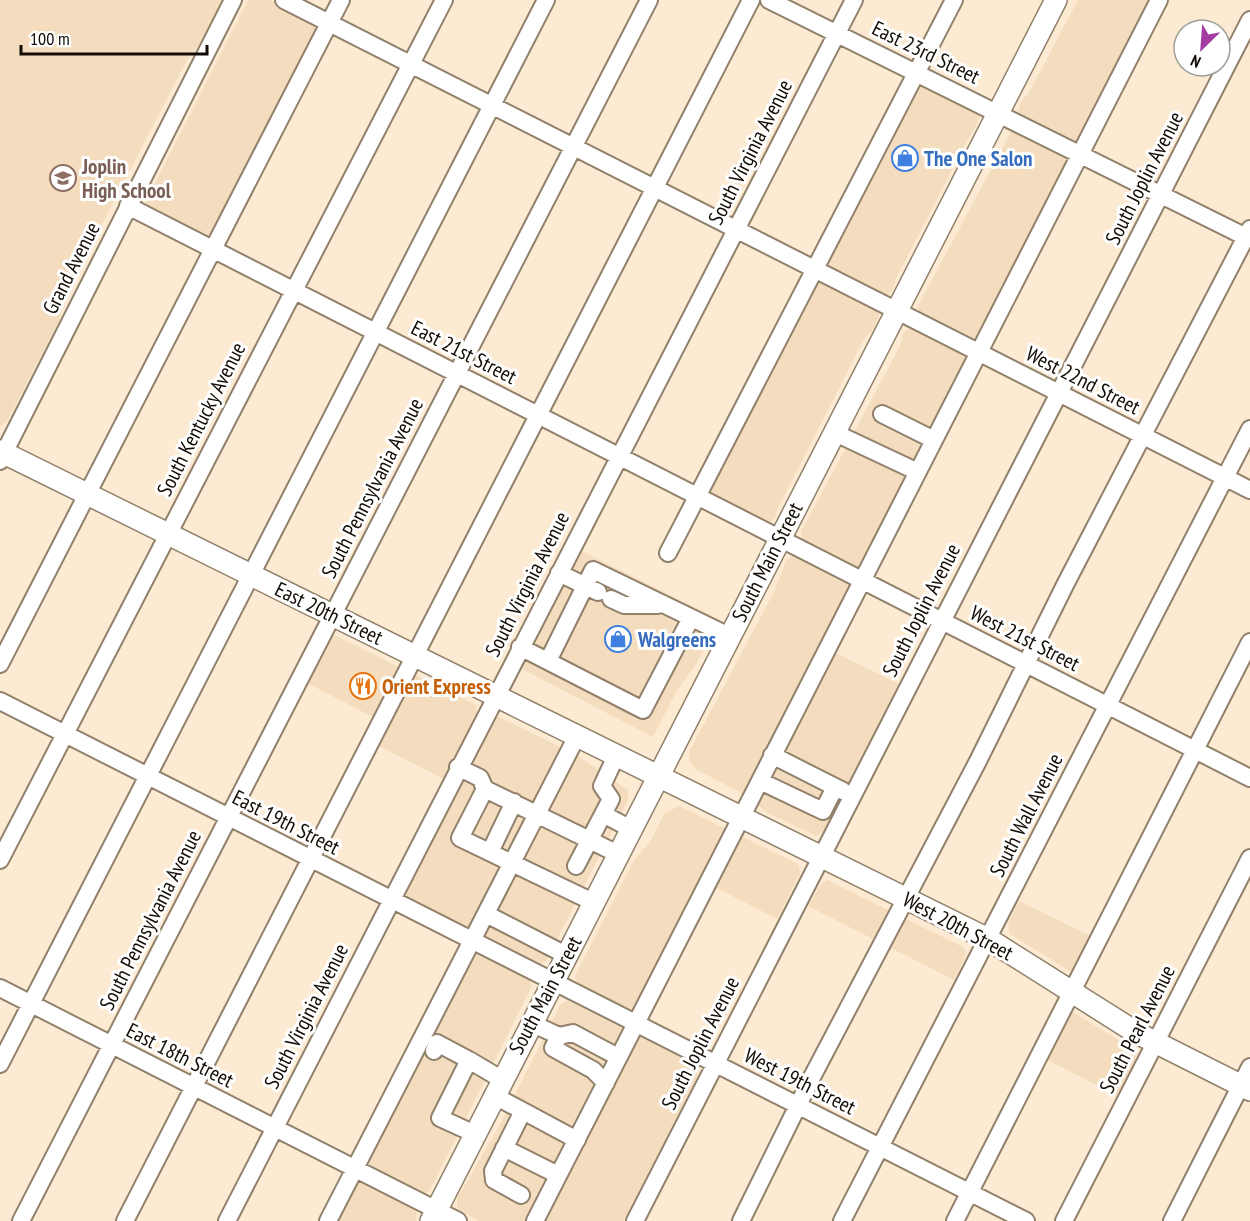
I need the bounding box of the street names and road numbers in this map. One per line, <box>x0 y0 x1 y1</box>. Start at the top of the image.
street label: East 23rd Street <box>868 14 984 90</box>
street label: South Virginia Avenue <box>702 75 798 229</box>
street label: South Joplin Avenue <box>1099 107 1189 249</box>
street label: Grand Avenue <box>36 217 106 319</box>
street label: East 21st Street <box>407 314 521 390</box>
street label: South Kentucky Avenue <box>151 338 251 500</box>
street label: West 22nd Street <box>1021 340 1145 420</box>
street label: South Pennsylvania Avenue <box>315 394 429 582</box>
street label: South Main Street <box>725 498 809 626</box>
street label: South Virginia Avenue <box>479 507 575 661</box>
street label: South Joplin Avenue <box>876 539 966 681</box>
street label: East 20th Street <box>271 575 388 651</box>
street label: West 21st Street <box>966 599 1084 677</box>
street label: South Wall Avenue <box>983 749 1069 881</box>
street label: East 19th Street <box>228 784 344 861</box>
street label: South Pennsylvania Avenue <box>93 826 207 1014</box>
street label: West 20th Street <box>898 886 1018 966</box>
street label: South Main Street <box>503 931 588 1059</box>
street label: South Virginia Avenue <box>258 939 354 1093</box>
street label: South Pearl Avenue <box>1093 960 1181 1098</box>
street label: South Joplin Avenue <box>655 972 745 1114</box>
street label: East 18th Street <box>122 1017 238 1094</box>
street label: West 19th Street <box>740 1041 860 1121</box>

